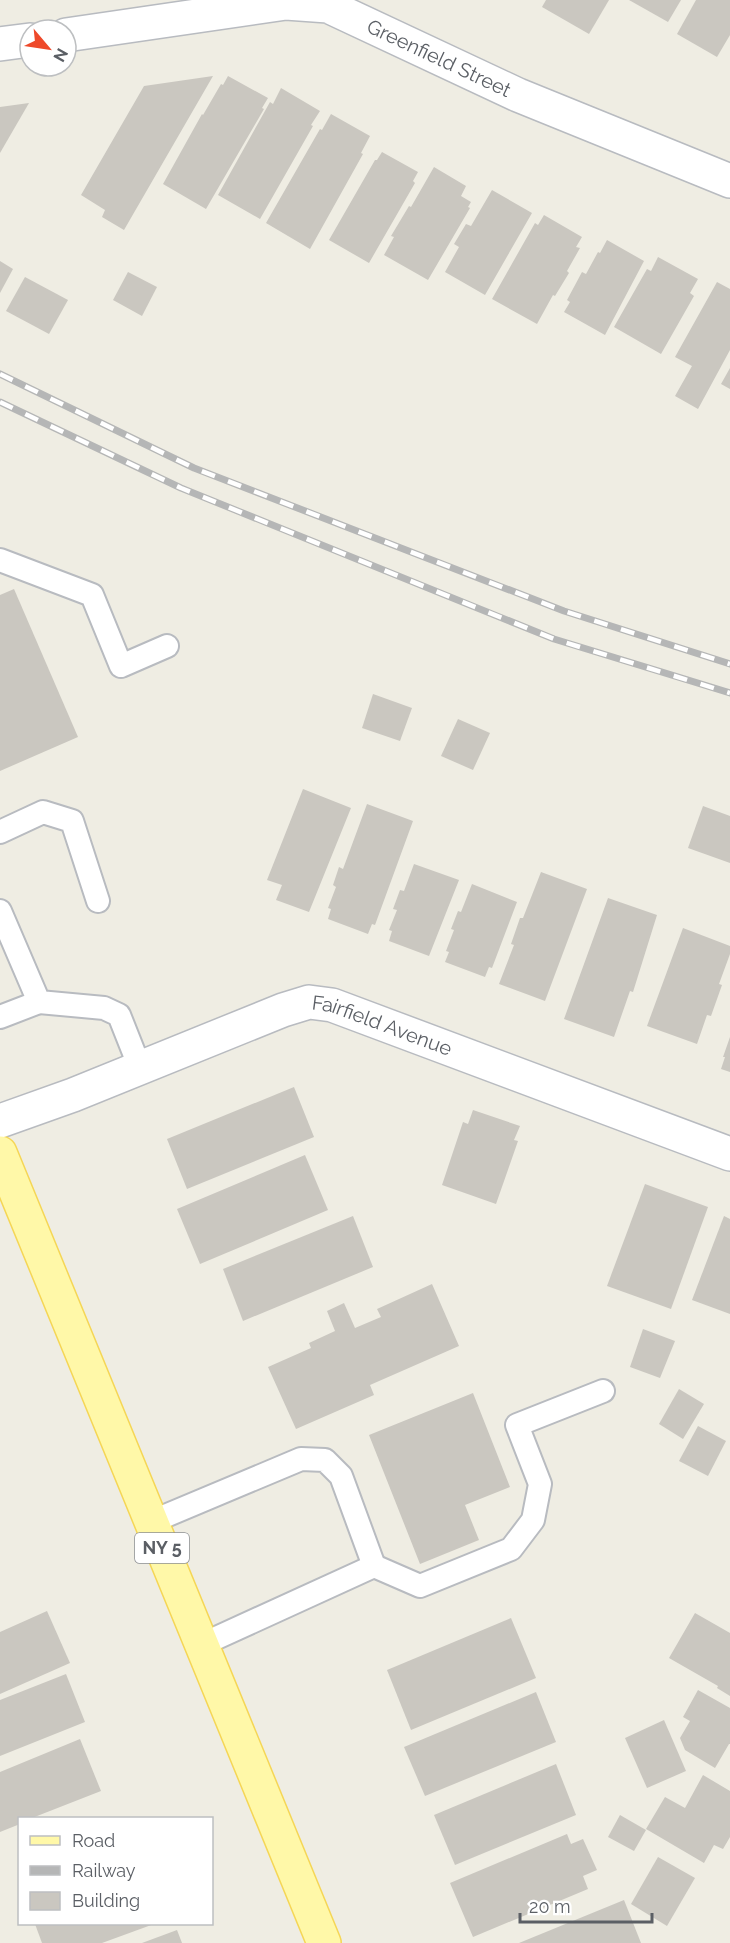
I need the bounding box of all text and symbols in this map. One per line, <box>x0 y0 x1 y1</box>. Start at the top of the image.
street label: Greenfield Street <box>363 14 515 102</box>
north arrow <box>18 18 78 78</box>
text: N <box>49 45 72 65</box>
street label: Fairfield Avenue <box>311 991 456 1061</box>
road number: NY 5 <box>135 1533 189 1563</box>
legend <box>18 1817 213 1925</box>
text: Road <box>72 1830 115 1851</box>
text: Railway <box>72 1860 136 1881</box>
scale bar <box>520 1886 652 1924</box>
text: Building <box>72 1890 140 1911</box>
text: 20 m <box>529 1896 571 1917</box>

